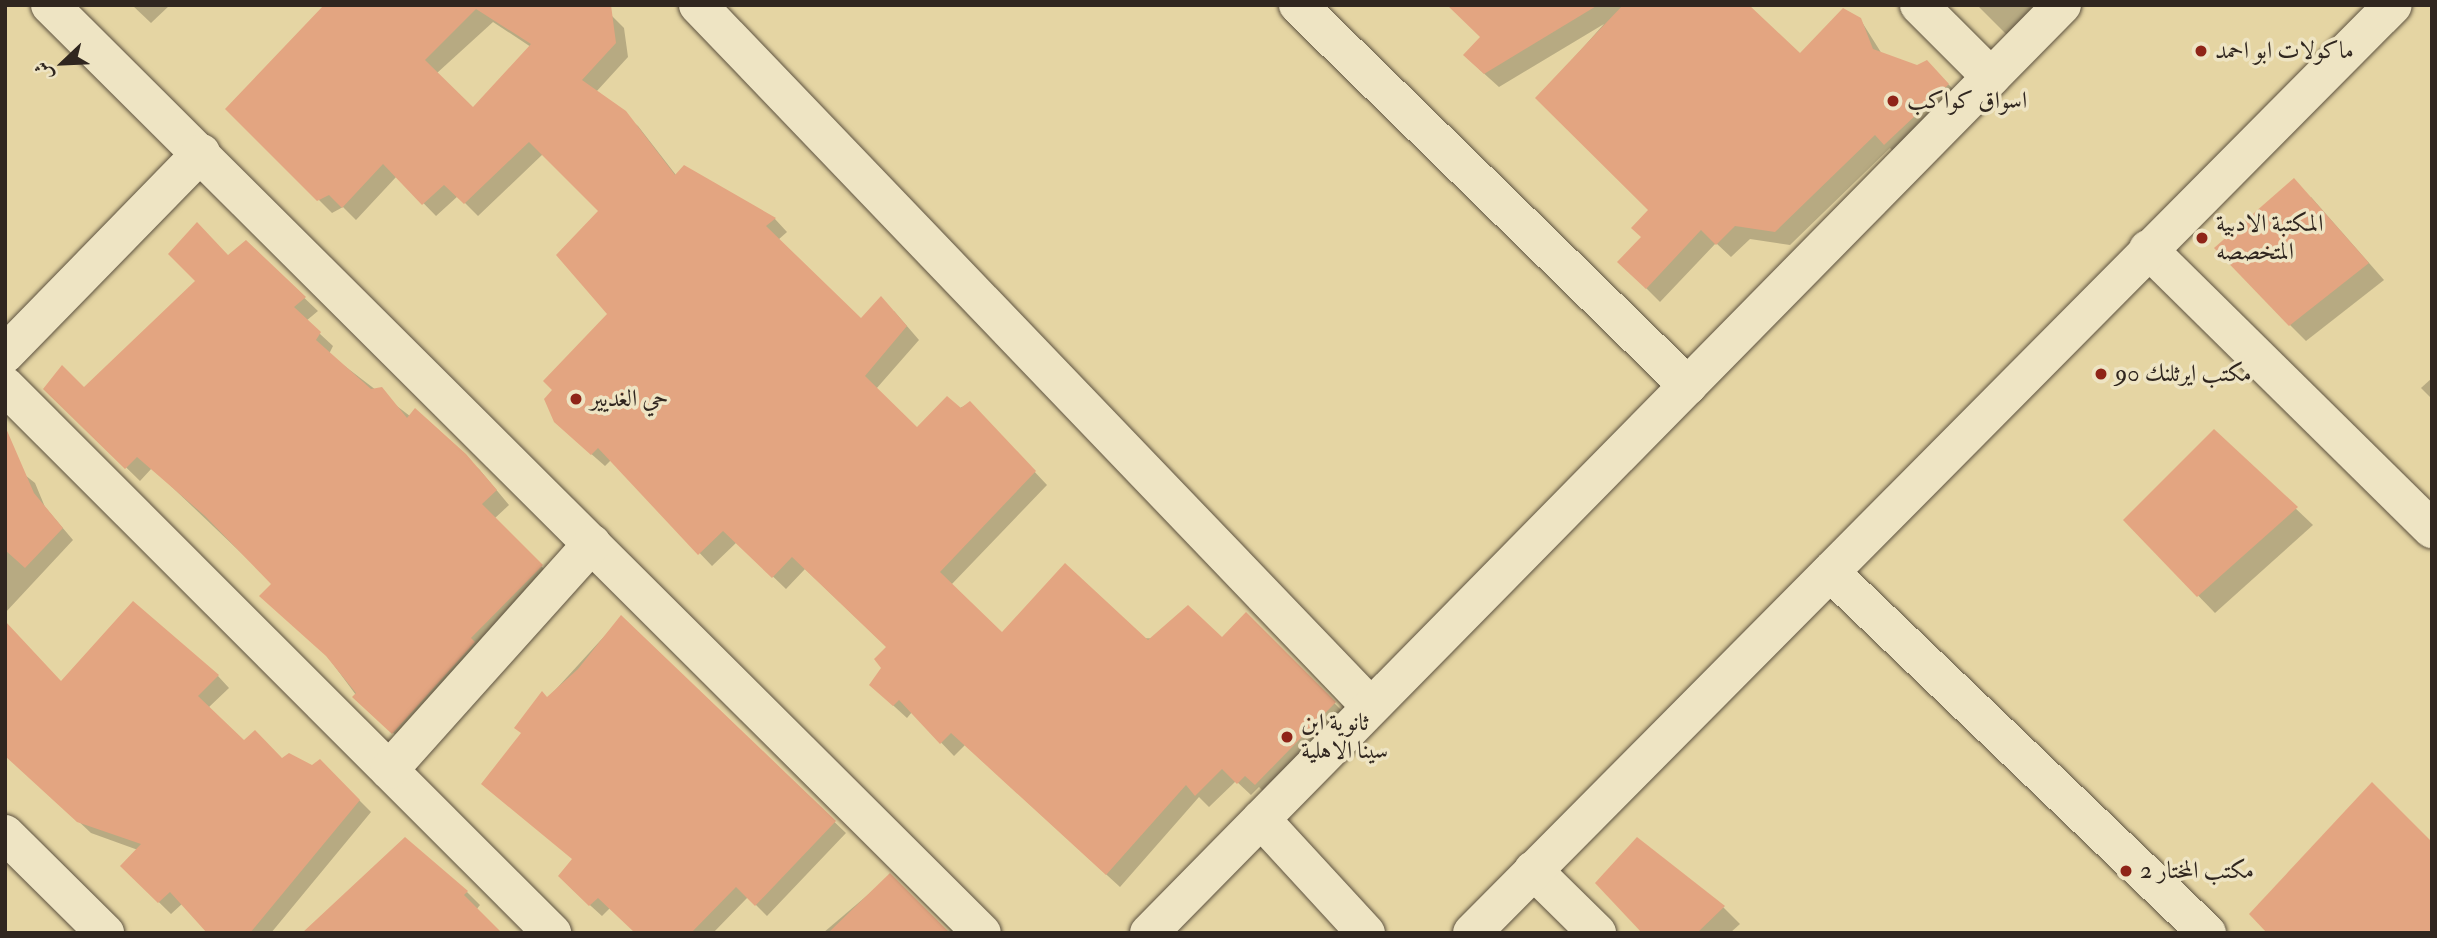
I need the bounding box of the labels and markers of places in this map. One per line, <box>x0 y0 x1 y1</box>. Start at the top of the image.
place label: ماكولات ابو احمد <box>2215 37 2354 65</box>
marker: ماكولات ابو احمد <box>2193 43 2209 59</box>
place label: اسواق كواكب <box>1907 87 2027 115</box>
marker: اسواق كواكب <box>1885 93 1901 109</box>
place label: المكتبة الادبية المتخصصه <box>2216 210 2323 266</box>
marker: المكتبة الادبية المتخصصه <box>2194 230 2210 246</box>
place label: مكتب ايرثلنك 90 <box>2115 360 2252 388</box>
marker: مكتب ايرثلنك 90 <box>2093 366 2109 382</box>
place label: حي الغديير <box>590 385 668 413</box>
marker: حي الغديير <box>568 391 584 407</box>
place label: ثانوية ابن سينا الاهلية <box>1301 709 1388 765</box>
marker: ثانوية ابن سينا الاهلية <box>1279 729 1295 745</box>
place label: مكتب المختار 2 <box>2140 857 2254 885</box>
marker: مكتب المختار 2 <box>2118 863 2134 879</box>

